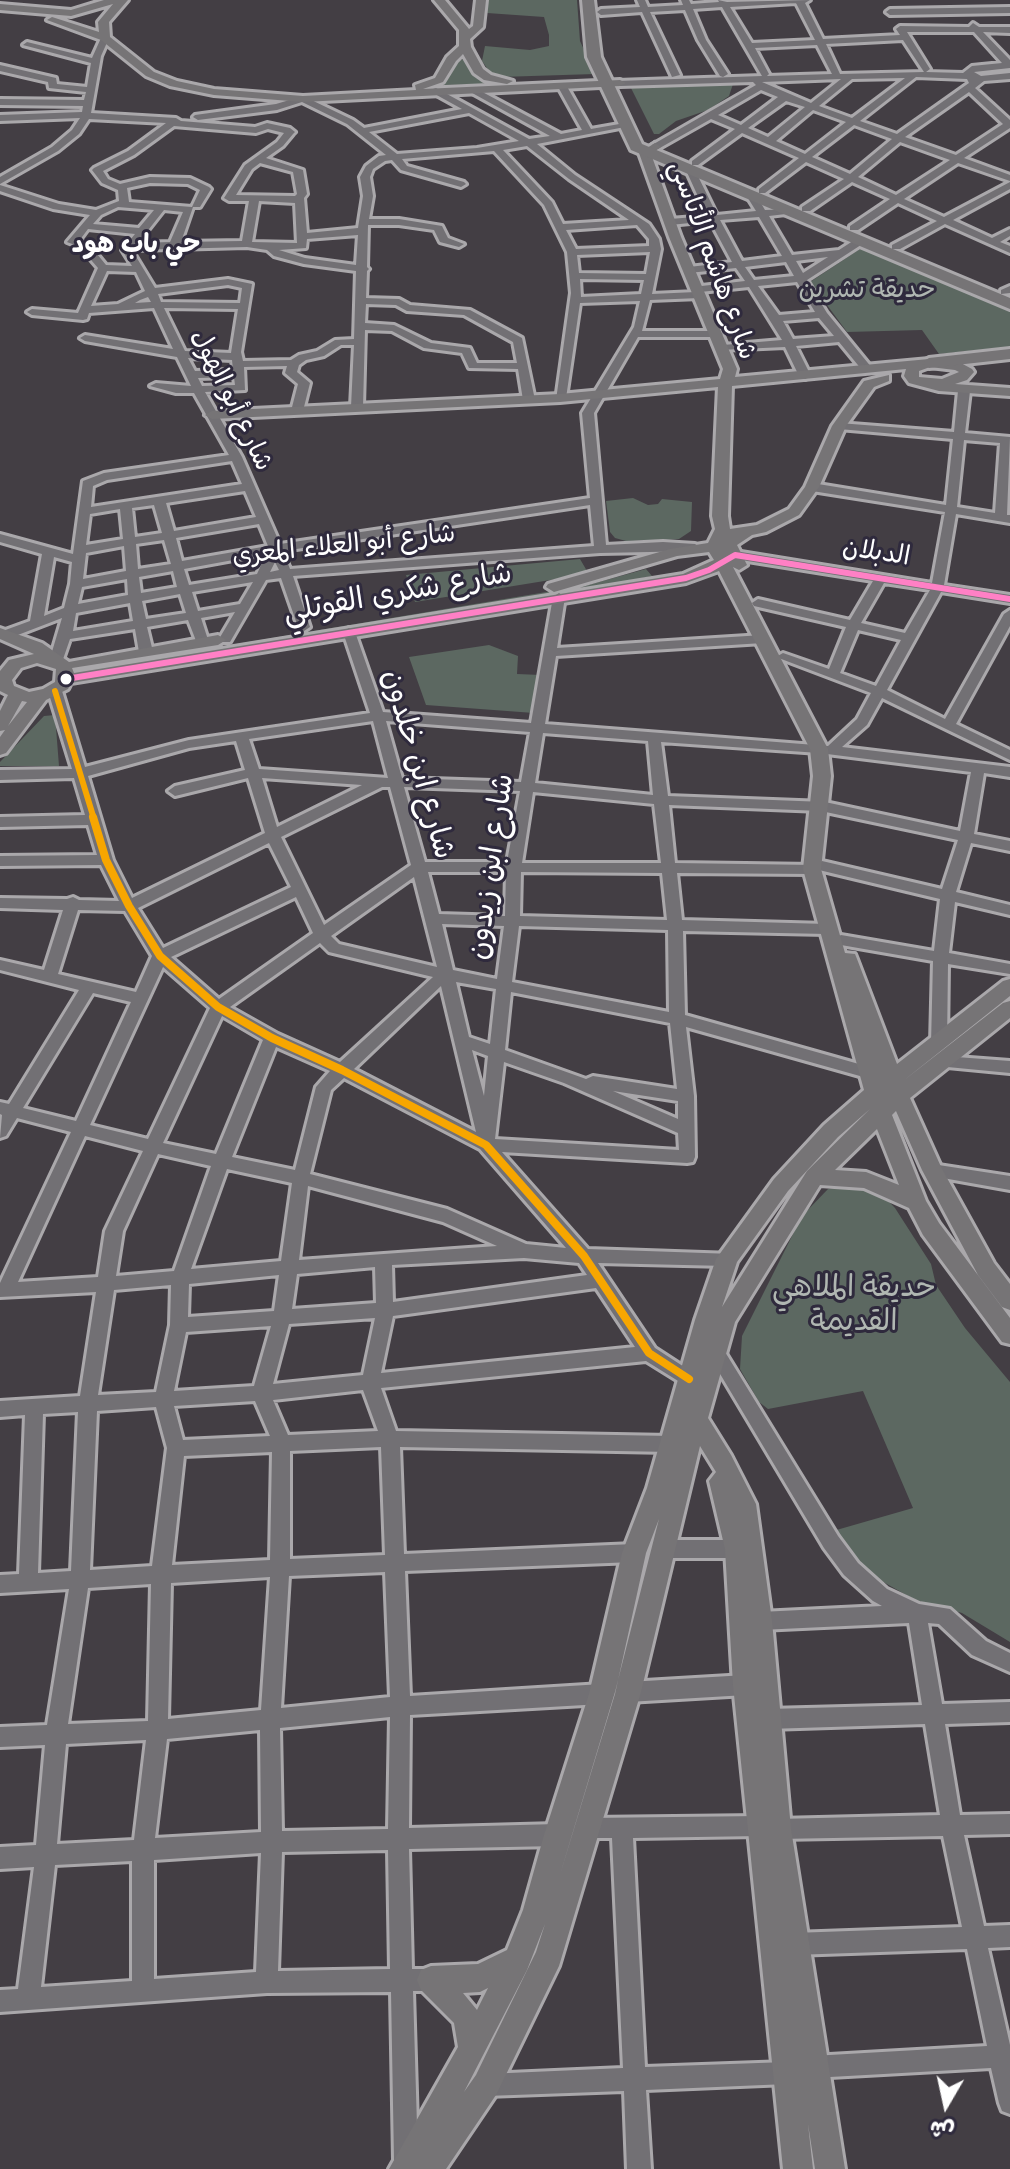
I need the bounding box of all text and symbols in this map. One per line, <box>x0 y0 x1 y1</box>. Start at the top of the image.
street label: شارع هاشم الأتاسي <box>661 157 761 365</box>
district label: حي باب هود <box>72 231 200 263</box>
park label: حديقة تشرين <box>798 276 936 308</box>
street label: شارع أبو الهول <box>182 325 278 477</box>
street label: شارع أبو العلاء المعري <box>231 520 457 574</box>
street label: الدبلان <box>840 533 912 575</box>
street label: شارع شكري القوتلي <box>281 557 515 633</box>
street label: شارع ابن خلدون <box>372 666 460 864</box>
unlabelled marker <box>58 671 74 687</box>
street label: شارع ابن زيدون <box>462 772 524 962</box>
park label: حديقة الملاهي القديمة <box>772 1272 936 1342</box>
north arrow <box>906 2065 986 2145</box>
text: ش <box>928 2113 956 2144</box>

